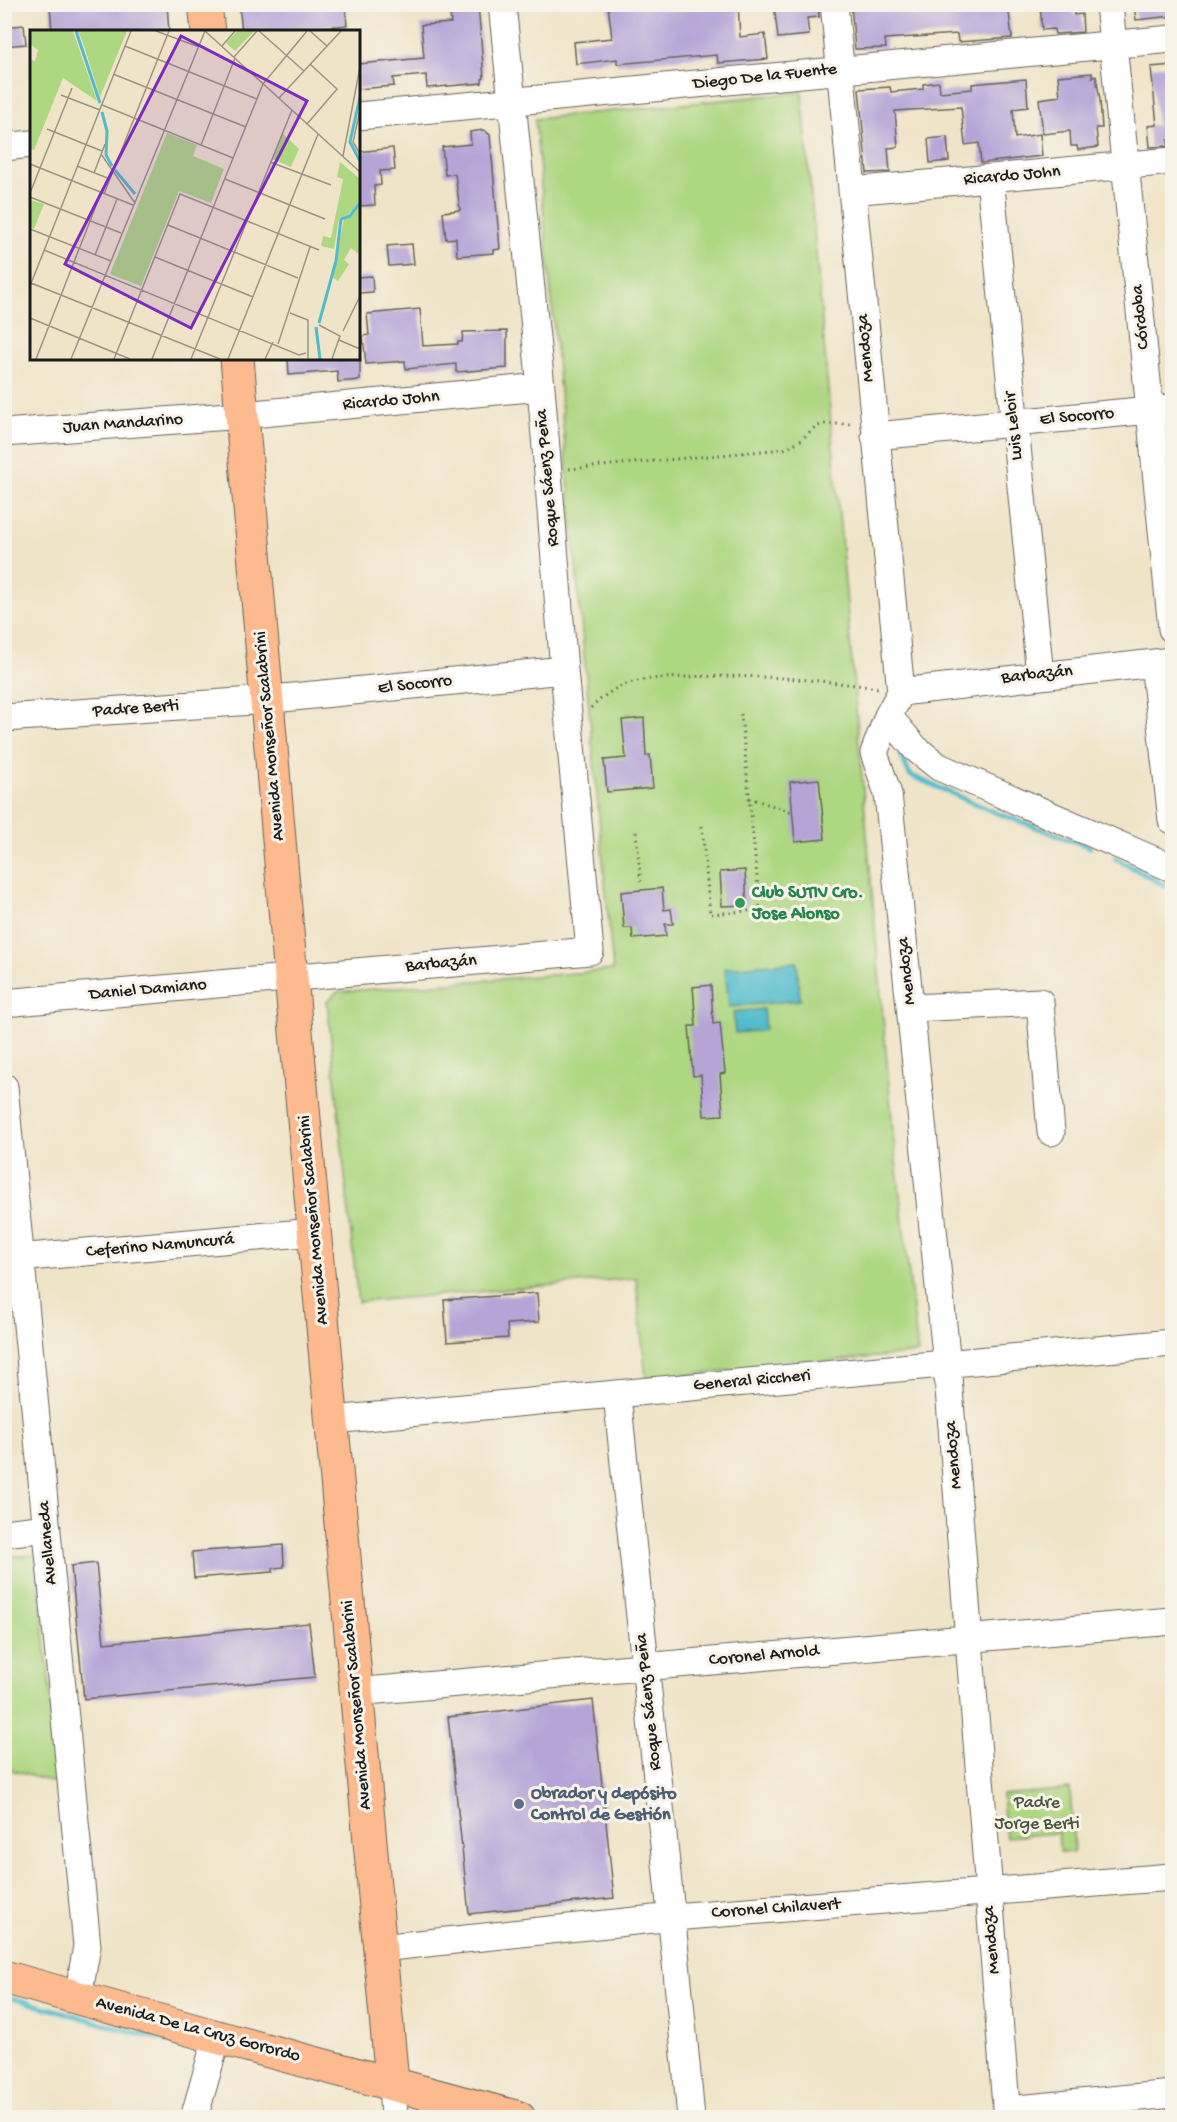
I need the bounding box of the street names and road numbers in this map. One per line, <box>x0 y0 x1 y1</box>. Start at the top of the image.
street label: Diego De la Fuente <box>691 59 839 95</box>
street label: Ricardo John <box>963 161 1062 191</box>
street label: Córdoba <box>1127 283 1155 350</box>
street label: Mendoza <box>852 312 879 383</box>
street label: Ricardo John <box>342 386 441 416</box>
street label: Luis Leloir <box>1000 389 1028 462</box>
street label: El Socorro <box>1039 403 1115 431</box>
street label: Roque Sáenz Peña <box>531 408 564 548</box>
street label: Juan Mandarino <box>62 409 184 439</box>
street label: Avenida Monseñor Scalabrini <box>250 630 290 842</box>
street label: Barbazán <box>999 661 1074 689</box>
street label: El Socorro <box>377 671 453 699</box>
street label: Padre Berti <box>91 696 180 723</box>
street label: Mendoza <box>893 935 921 1006</box>
street label: Barbazán <box>403 950 478 978</box>
street label: Daniel Damiano <box>87 974 208 1006</box>
street label: Avenida Monseñor Scalabrini <box>294 1114 334 1326</box>
street label: Ceferino Namuncurá <box>85 1229 236 1263</box>
street label: General Riccheri <box>692 1365 812 1397</box>
street label: Mendoza <box>940 1419 967 1490</box>
street label: Avellaneda <box>34 1499 62 1586</box>
street label: Avenida Monseñor Scalabrini <box>337 1599 377 1811</box>
street label: Roque Sáenz Peña <box>631 1631 667 1772</box>
street label: Coronel Arnold <box>708 1641 821 1671</box>
street label: Coronel Chilavert <box>711 1894 843 1924</box>
street label: Mendoza <box>978 1904 1005 1975</box>
street label: Avenida De La Cruz Gorordo <box>94 1993 302 2067</box>

